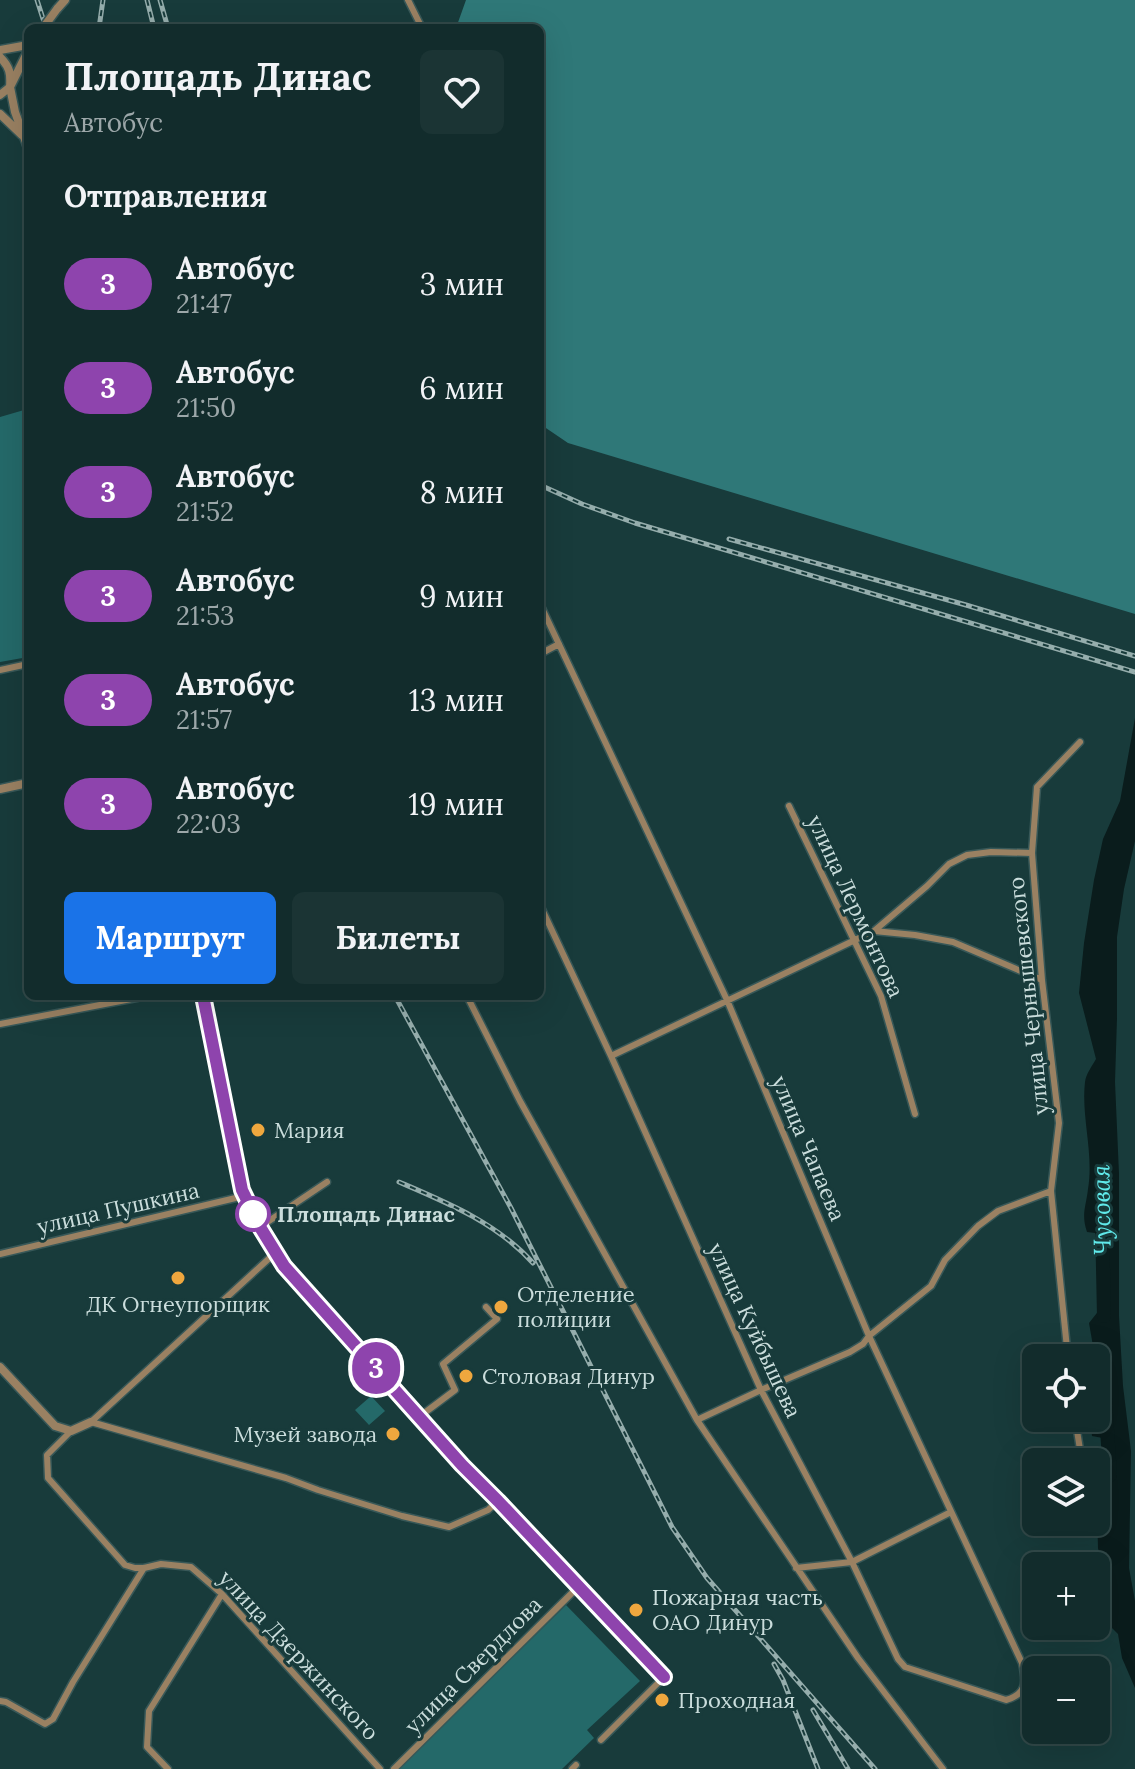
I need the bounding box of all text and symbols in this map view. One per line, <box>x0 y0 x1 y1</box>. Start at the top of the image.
button: heart <box>420 50 504 134</box>
text: Площадь Динас <box>64 52 371 100</box>
text: Автобус <box>64 106 163 139</box>
text: Отправления <box>64 177 267 215</box>
text: Автобус <box>176 249 295 287</box>
text: 3 мин <box>420 265 504 303</box>
text: 3 <box>100 266 116 302</box>
text: 21:47 <box>176 287 232 320</box>
text: Автобус <box>176 353 295 391</box>
text: 6 мин <box>419 369 504 407</box>
text: 3 <box>100 370 116 406</box>
text: 21:50 <box>176 391 236 424</box>
text: Автобус <box>176 457 295 495</box>
text: 8 мин <box>420 473 504 511</box>
text: 3 <box>100 474 116 510</box>
text: 21:52 <box>176 495 234 528</box>
text: Автобус <box>176 561 295 599</box>
text: 9 мин <box>419 577 504 615</box>
text: 3 <box>100 578 116 614</box>
text: 21:53 <box>176 599 235 632</box>
text: Автобус <box>176 665 295 703</box>
text: 13 мин <box>409 681 504 719</box>
text: 3 <box>100 682 116 718</box>
text: 21:57 <box>176 703 232 736</box>
text: Автобус <box>176 769 295 807</box>
text: 19 мин <box>408 785 504 823</box>
text: 3 <box>100 786 116 822</box>
text: 22:03 <box>176 807 241 840</box>
street label: улица Лермонтова <box>801 810 911 1002</box>
street label: улица Чернышевского <box>1002 875 1054 1117</box>
button: Маршрут <box>64 892 276 984</box>
button: Билеты <box>292 892 504 984</box>
street label: улица Чапаева <box>766 1071 852 1225</box>
place label: Мария <box>274 1116 344 1144</box>
marker: Мария <box>249 1121 267 1139</box>
water label: Чусовая <box>1085 1164 1118 1256</box>
street label: улица Пушкина <box>34 1176 202 1240</box>
marker: Площадь Динас <box>236 1197 270 1231</box>
place label: Площадь Динас <box>277 1200 456 1228</box>
street label: улица Куйбышева <box>702 1238 808 1422</box>
marker: ДК Огнеупорщик <box>169 1269 187 1287</box>
place label: Отделение полиции <box>517 1280 635 1333</box>
place label: ДК Огнеупорщик <box>86 1290 270 1318</box>
marker: Отделение полиции <box>492 1298 510 1316</box>
line badge: 3 <box>350 1342 402 1394</box>
map controls <box>1022 1344 1110 1744</box>
button: locate <box>1022 1344 1110 1432</box>
text: 3 <box>368 1350 384 1386</box>
place label: Столовая Динур <box>482 1362 655 1390</box>
marker: Столовая Динур <box>457 1367 475 1385</box>
place label: Музей завода <box>233 1420 377 1448</box>
marker: Музей завода <box>384 1425 402 1443</box>
button: layers <box>1022 1448 1110 1536</box>
button: + <box>1022 1552 1110 1640</box>
street label: улица Дзержинского <box>213 1564 385 1746</box>
place label: Пожарная часть ОАО Динур <box>652 1583 823 1636</box>
street label: улица Свердлова <box>399 1591 547 1739</box>
marker: Пожарная часть ОАО Динур <box>627 1601 645 1619</box>
button: − <box>1022 1656 1110 1744</box>
place label: Проходная <box>678 1686 795 1714</box>
marker: Проходная <box>653 1691 671 1709</box>

